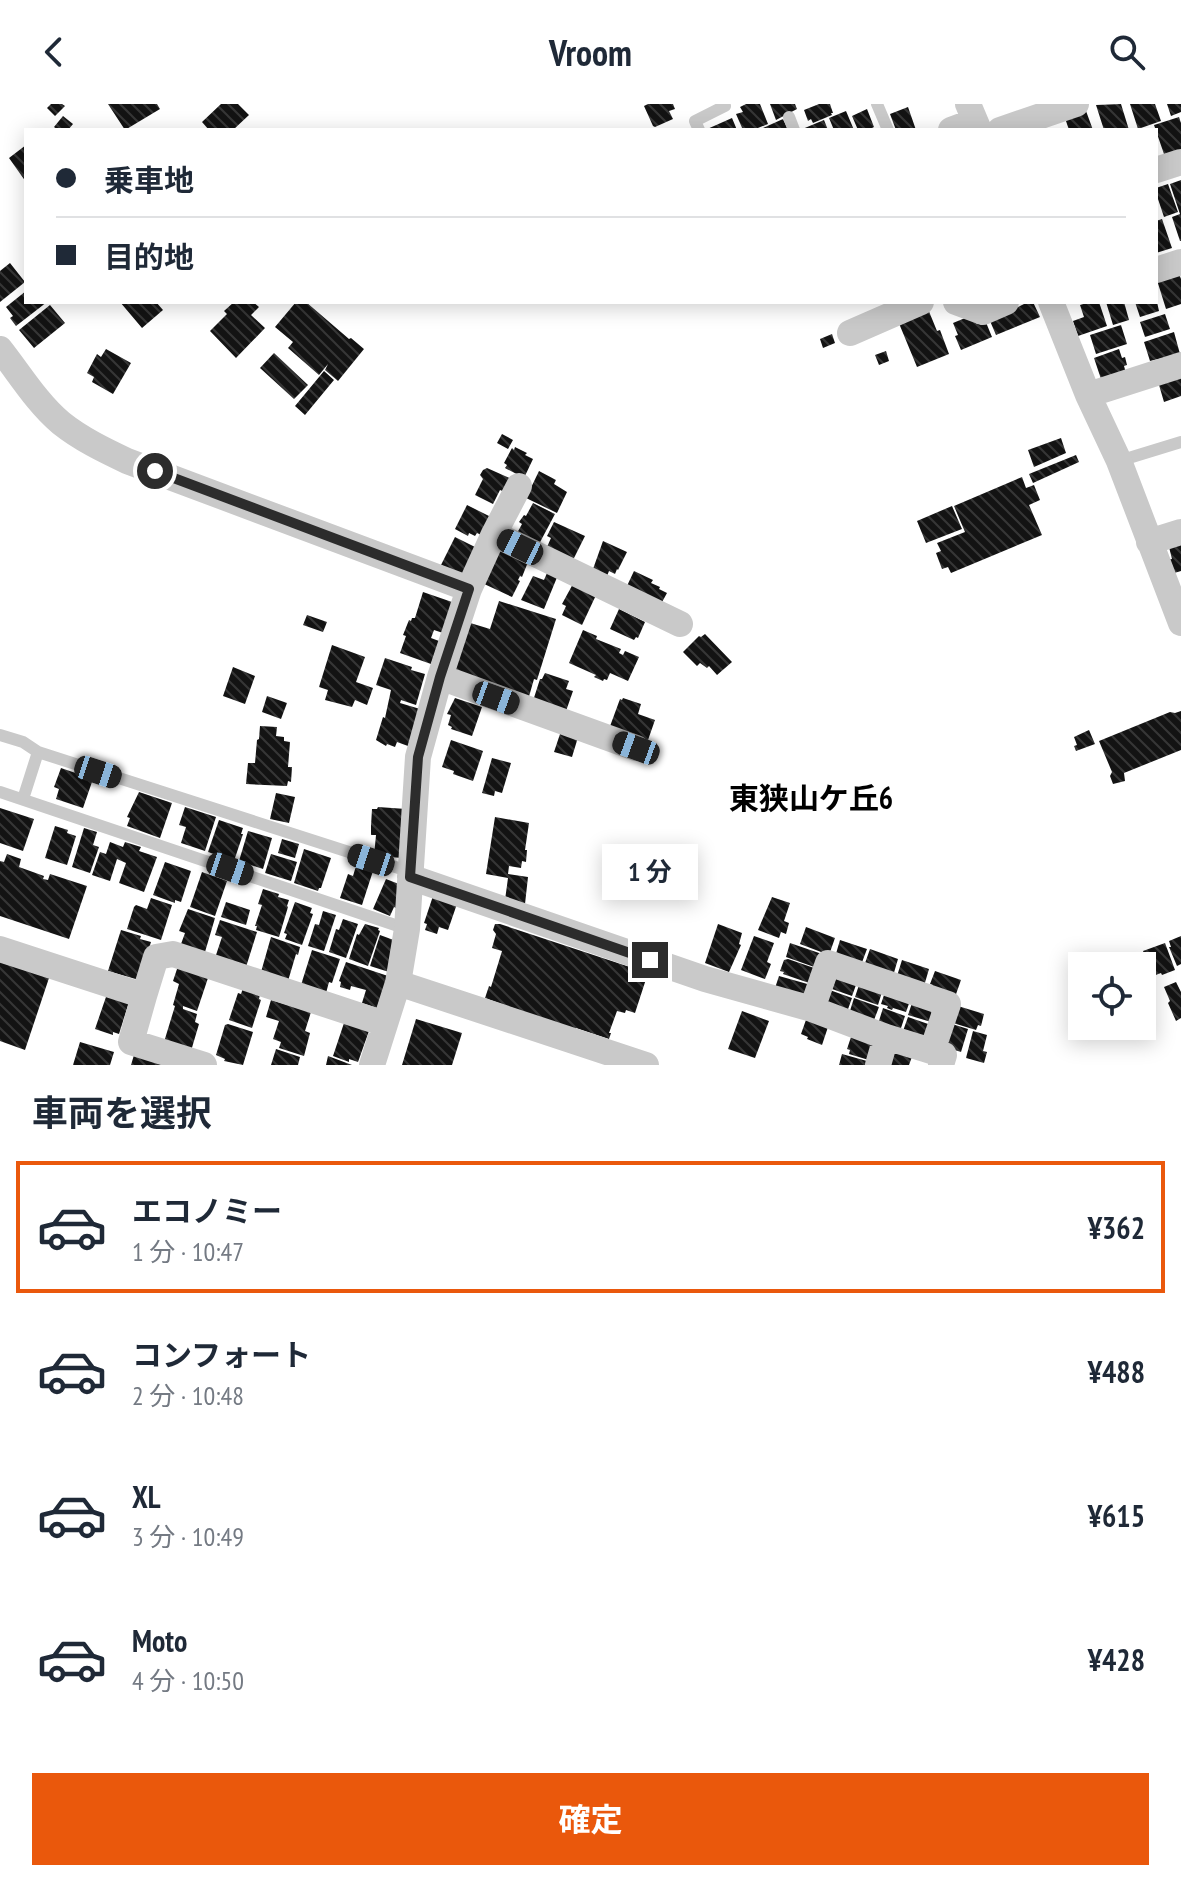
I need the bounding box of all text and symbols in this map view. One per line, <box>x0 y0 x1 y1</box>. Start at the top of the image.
text: Vroom <box>549 29 632 76</box>
icon: back <box>32 30 76 74</box>
icon: search <box>1105 30 1149 74</box>
text: 乗車地 <box>104 160 194 199</box>
text: 目的地 <box>104 237 194 276</box>
route start <box>137 453 173 489</box>
car <box>493 526 547 568</box>
car <box>469 679 523 717</box>
car <box>609 729 663 767</box>
car <box>71 753 125 791</box>
district label: 東狭山ケ丘6 <box>729 778 893 817</box>
car <box>344 841 398 879</box>
callout: 1 分 <box>602 844 698 900</box>
car <box>203 850 257 888</box>
text: 1 分 <box>628 855 672 888</box>
route end <box>632 942 668 978</box>
map controls <box>1068 952 1156 1040</box>
button: locate <box>1068 952 1156 1040</box>
text: 車両を選択 <box>32 1089 212 1136</box>
icon: car <box>36 1191 108 1263</box>
text: エコノミー <box>132 1191 282 1230</box>
text: ¥362 <box>1088 1208 1145 1247</box>
text: 1 分 · 10:47 <box>132 1235 244 1268</box>
icon: car <box>36 1335 108 1407</box>
text: コンフォート <box>132 1335 311 1374</box>
text: ¥488 <box>1088 1352 1145 1391</box>
text: 2 分 · 10:48 <box>132 1379 244 1412</box>
text: XL <box>132 1477 161 1516</box>
icon: car <box>36 1479 108 1551</box>
text: ¥615 <box>1088 1496 1145 1535</box>
text: 3 分 · 10:49 <box>132 1520 244 1553</box>
text: Moto <box>132 1621 187 1660</box>
icon: car <box>36 1623 108 1695</box>
text: ¥428 <box>1088 1640 1145 1679</box>
text: 4 分 · 10:50 <box>132 1664 244 1697</box>
button: 確定 <box>32 1773 1149 1865</box>

